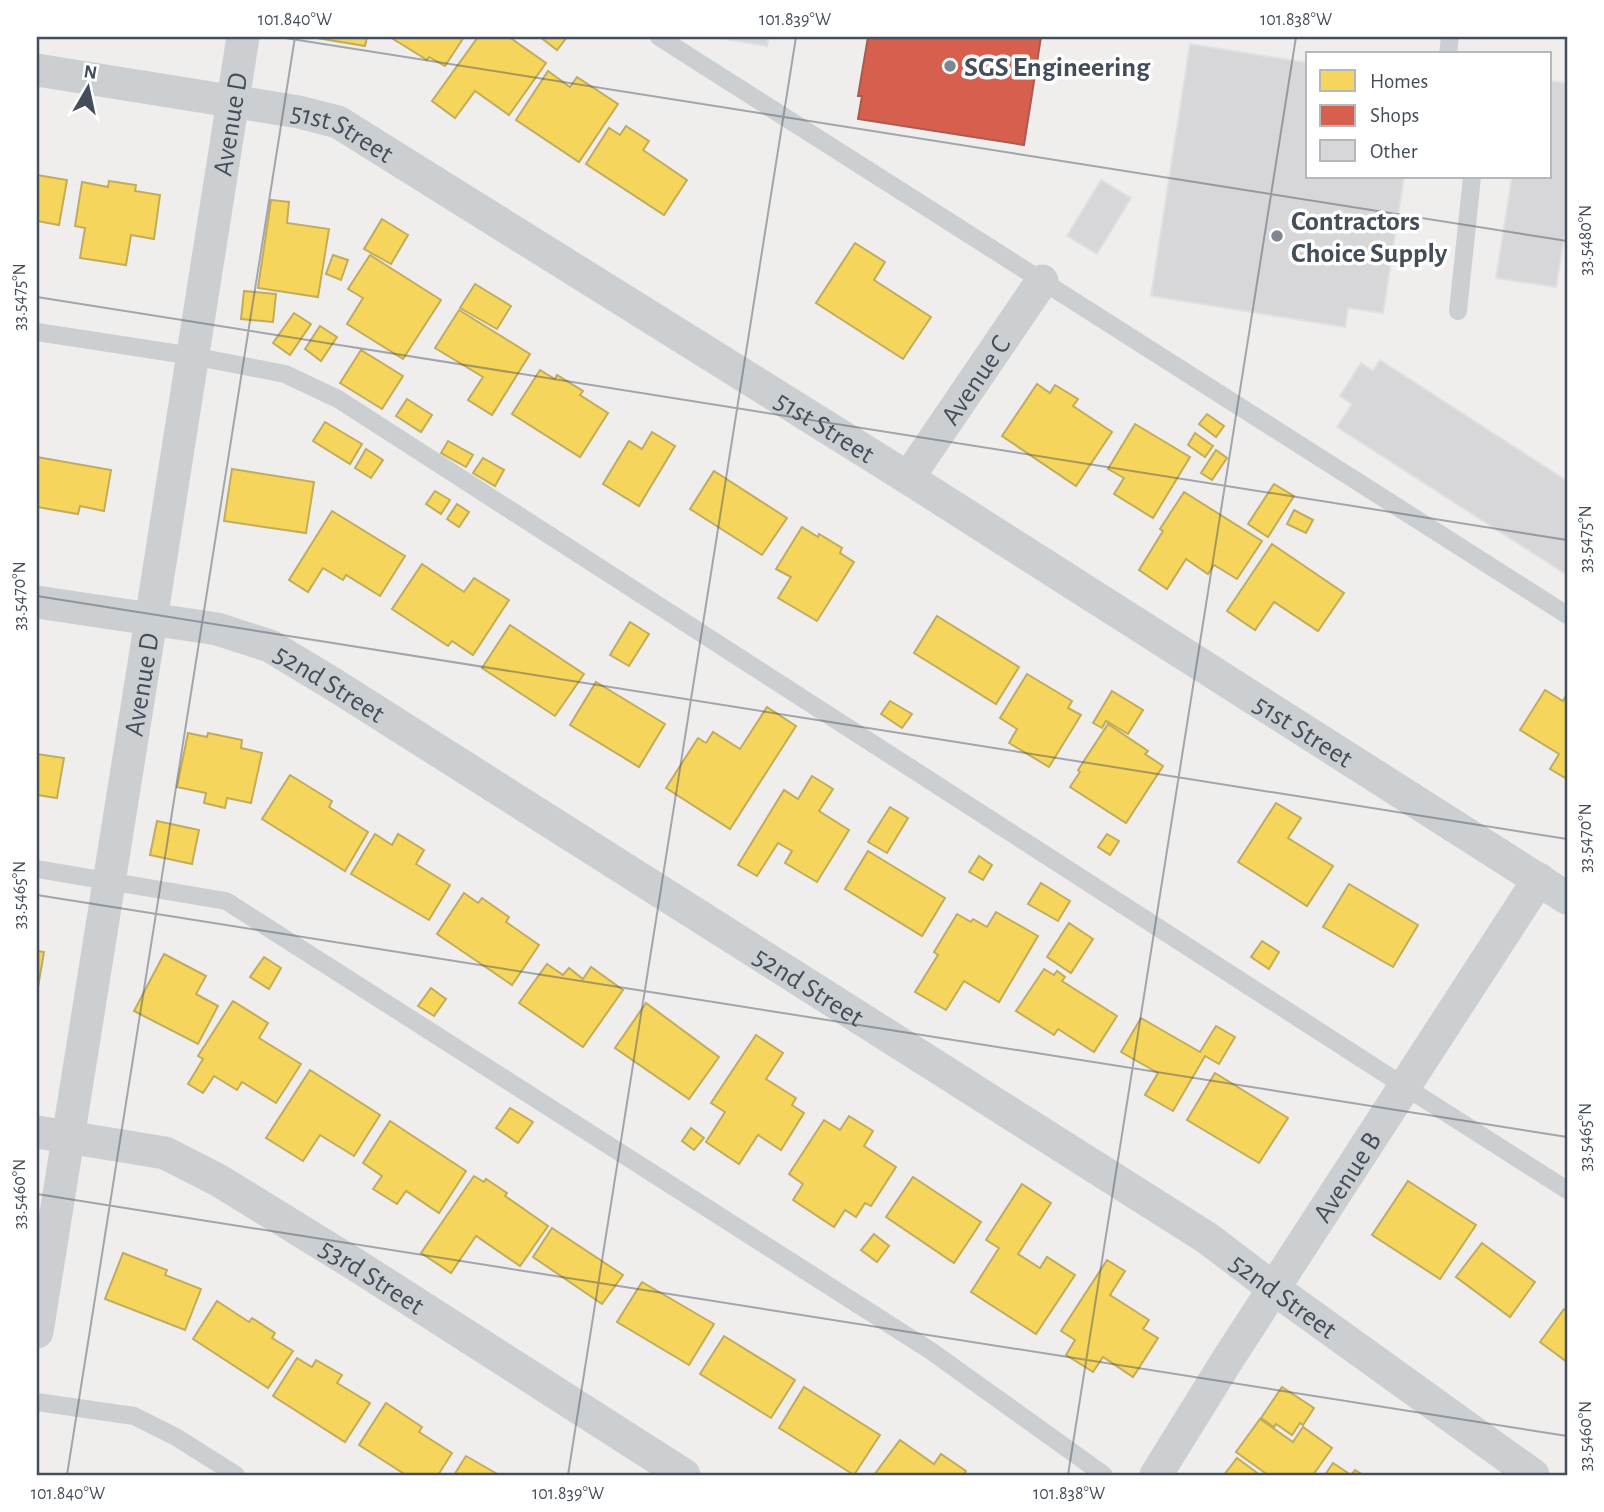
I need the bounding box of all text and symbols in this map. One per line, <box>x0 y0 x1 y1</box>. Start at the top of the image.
text: 101.840°W <box>258 11 332 29</box>
text: 101.839°W <box>759 11 831 29</box>
text: 101.838°W <box>1260 11 1332 29</box>
north arrow <box>52 52 122 122</box>
legend <box>1306 52 1552 178</box>
place label: SGS Engineering <box>964 54 1151 82</box>
marker: SGS Engineering <box>942 58 958 74</box>
text: N <box>82 62 98 83</box>
street label: Avenue D <box>209 71 253 178</box>
text: Homes <box>1370 71 1428 92</box>
street label: 51st Street <box>289 99 398 169</box>
text: Shops <box>1370 105 1419 126</box>
text: Other <box>1370 141 1418 162</box>
text: 33.5480°N <box>1577 205 1595 275</box>
place label: Contractors Choice Supply <box>1291 208 1448 268</box>
marker: Contractors Choice Supply <box>1269 228 1285 244</box>
text: 33.5475°N <box>11 263 29 331</box>
street label: Avenue C <box>937 331 1017 430</box>
street label: 51st Street <box>770 387 879 469</box>
text: 33.5475°N <box>1577 505 1595 573</box>
text: 33.5470°N <box>11 561 29 631</box>
street label: Avenue D <box>121 631 165 738</box>
street label: 52nd Street <box>269 640 389 729</box>
street label: 51st Street <box>1248 690 1357 774</box>
text: 33.5470°N <box>1577 803 1595 873</box>
text: 33.5465°N <box>11 861 29 929</box>
street label: 52nd Street <box>748 942 868 1033</box>
text: 33.5465°N <box>1577 1103 1595 1171</box>
street label: Avenue B <box>1309 1127 1387 1228</box>
text: 33.5460°N <box>11 1159 29 1229</box>
street label: 53rd Street <box>314 1234 429 1321</box>
street label: 52nd Street <box>1224 1249 1341 1345</box>
text: 33.5460°N <box>1577 1401 1595 1471</box>
text: 101.840°W <box>31 1485 105 1503</box>
text: 101.839°W <box>532 1485 604 1503</box>
text: 101.838°W <box>1033 1485 1105 1503</box>

